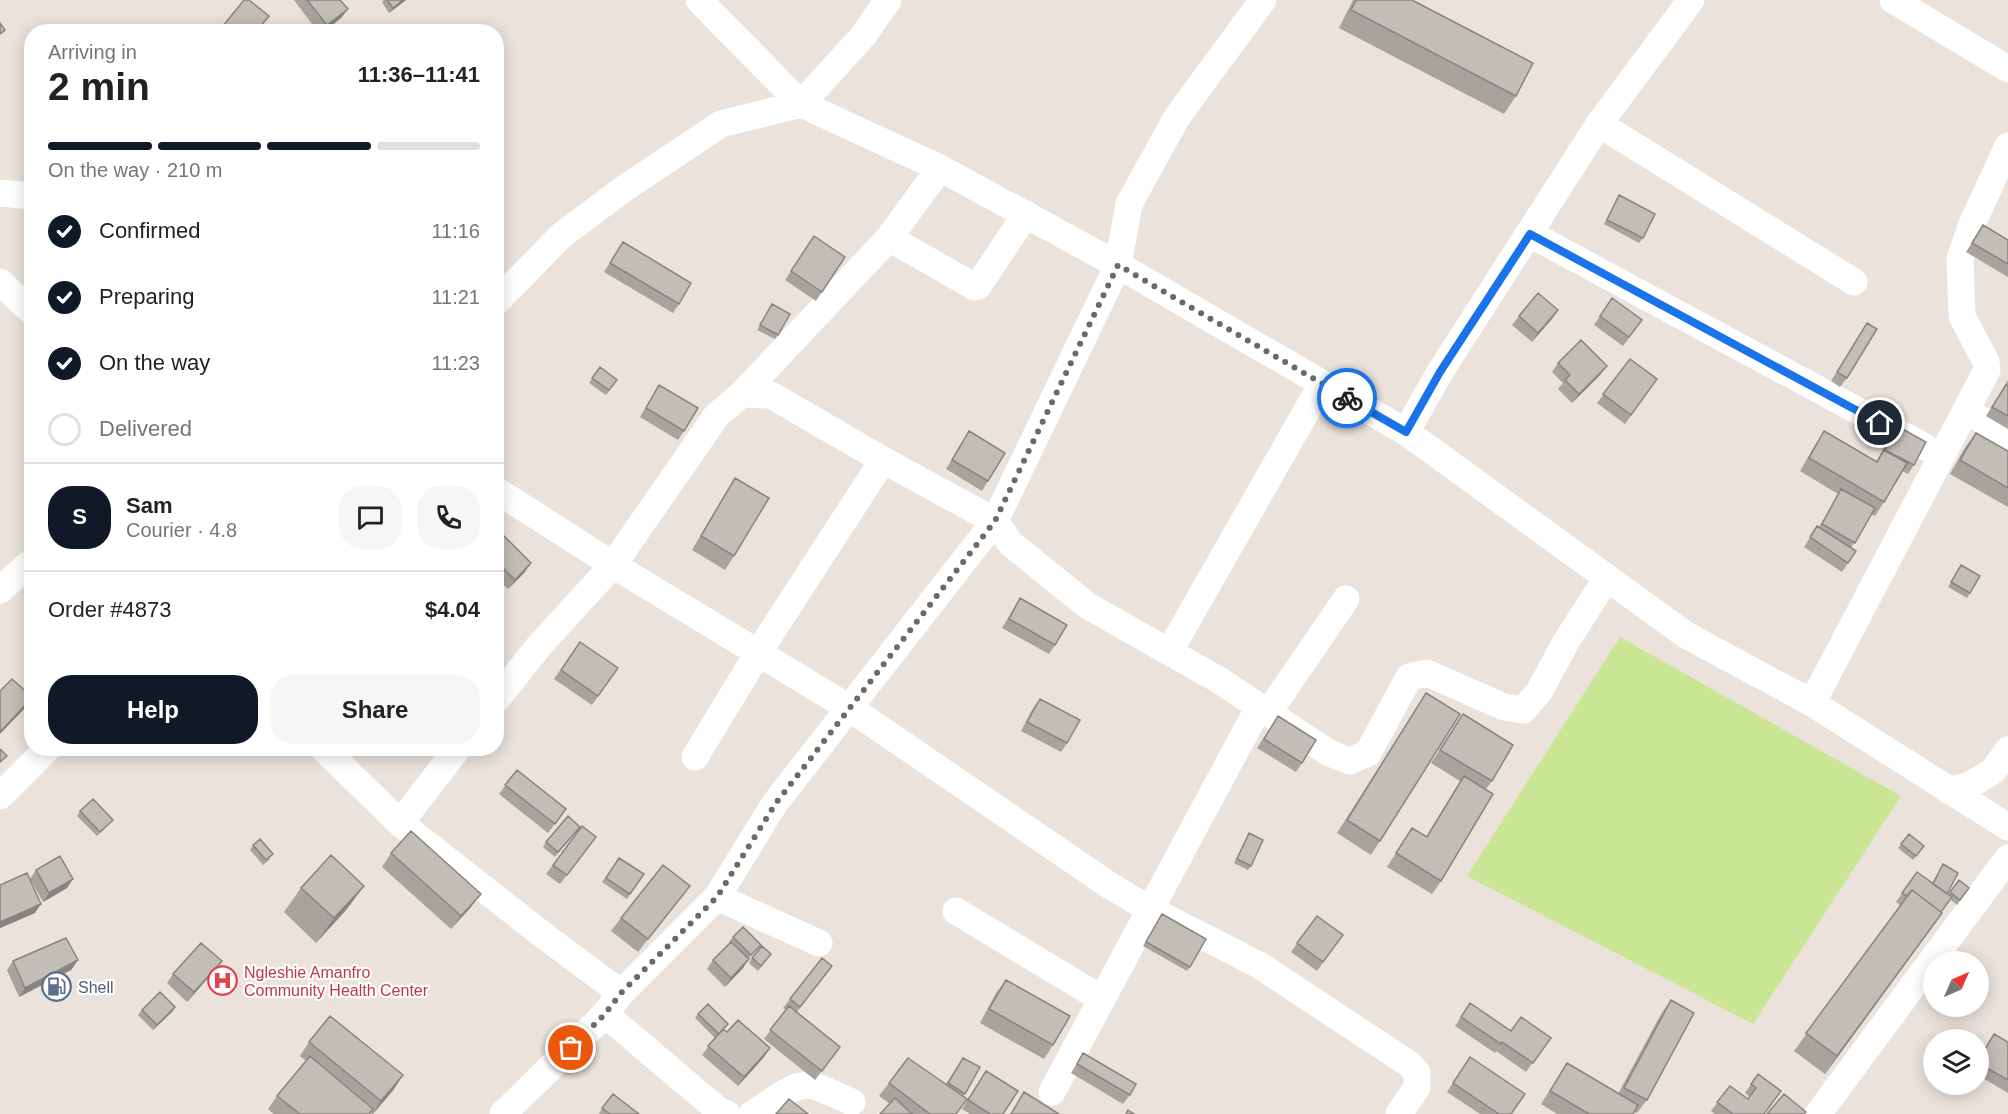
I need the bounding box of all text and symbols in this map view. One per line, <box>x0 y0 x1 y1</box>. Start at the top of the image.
text: Arriving in <box>48 41 137 63</box>
text: 11:36–11:41 <box>358 62 480 87</box>
text: 2 min <box>48 65 150 108</box>
text: On the way · 210 m <box>48 159 223 181</box>
icon: check <box>48 215 81 248</box>
text: Confirmed <box>99 218 200 243</box>
text: 11:16 <box>431 220 480 242</box>
icon: check <box>48 281 81 314</box>
text: Preparing <box>99 284 194 309</box>
text: 11:21 <box>431 286 480 308</box>
icon: check <box>48 347 81 380</box>
text: On the way <box>99 350 210 375</box>
text: 11:23 <box>431 352 480 374</box>
courier <box>1317 368 1377 428</box>
icon: bike <box>1331 382 1364 415</box>
pin <box>1854 397 1905 448</box>
icon: home <box>1863 406 1896 439</box>
text: Delivered <box>99 416 192 441</box>
button: chat <box>339 486 402 549</box>
button: phone <box>417 486 480 549</box>
text: Sam <box>126 493 172 518</box>
text: S <box>72 504 87 529</box>
text: Courier · 4.8 <box>126 519 237 541</box>
text: Order #4873 <box>48 597 172 622</box>
text: $4.04 <box>425 597 480 622</box>
button: Help <box>48 675 258 744</box>
button: Share <box>270 675 480 744</box>
north arrow <box>1923 951 1989 1017</box>
map controls <box>1923 951 1989 1095</box>
place label: Ngleshie Amanfro Community Health Center <box>244 964 429 999</box>
hospital icon: Ngleshie Amanfro Community Health Center <box>207 965 239 997</box>
fuel station icon: Shell <box>41 971 73 1003</box>
place label: Shell <box>78 979 114 996</box>
pin <box>545 1022 596 1073</box>
button: layers <box>1923 1029 1989 1095</box>
icon: bag <box>554 1031 587 1064</box>

